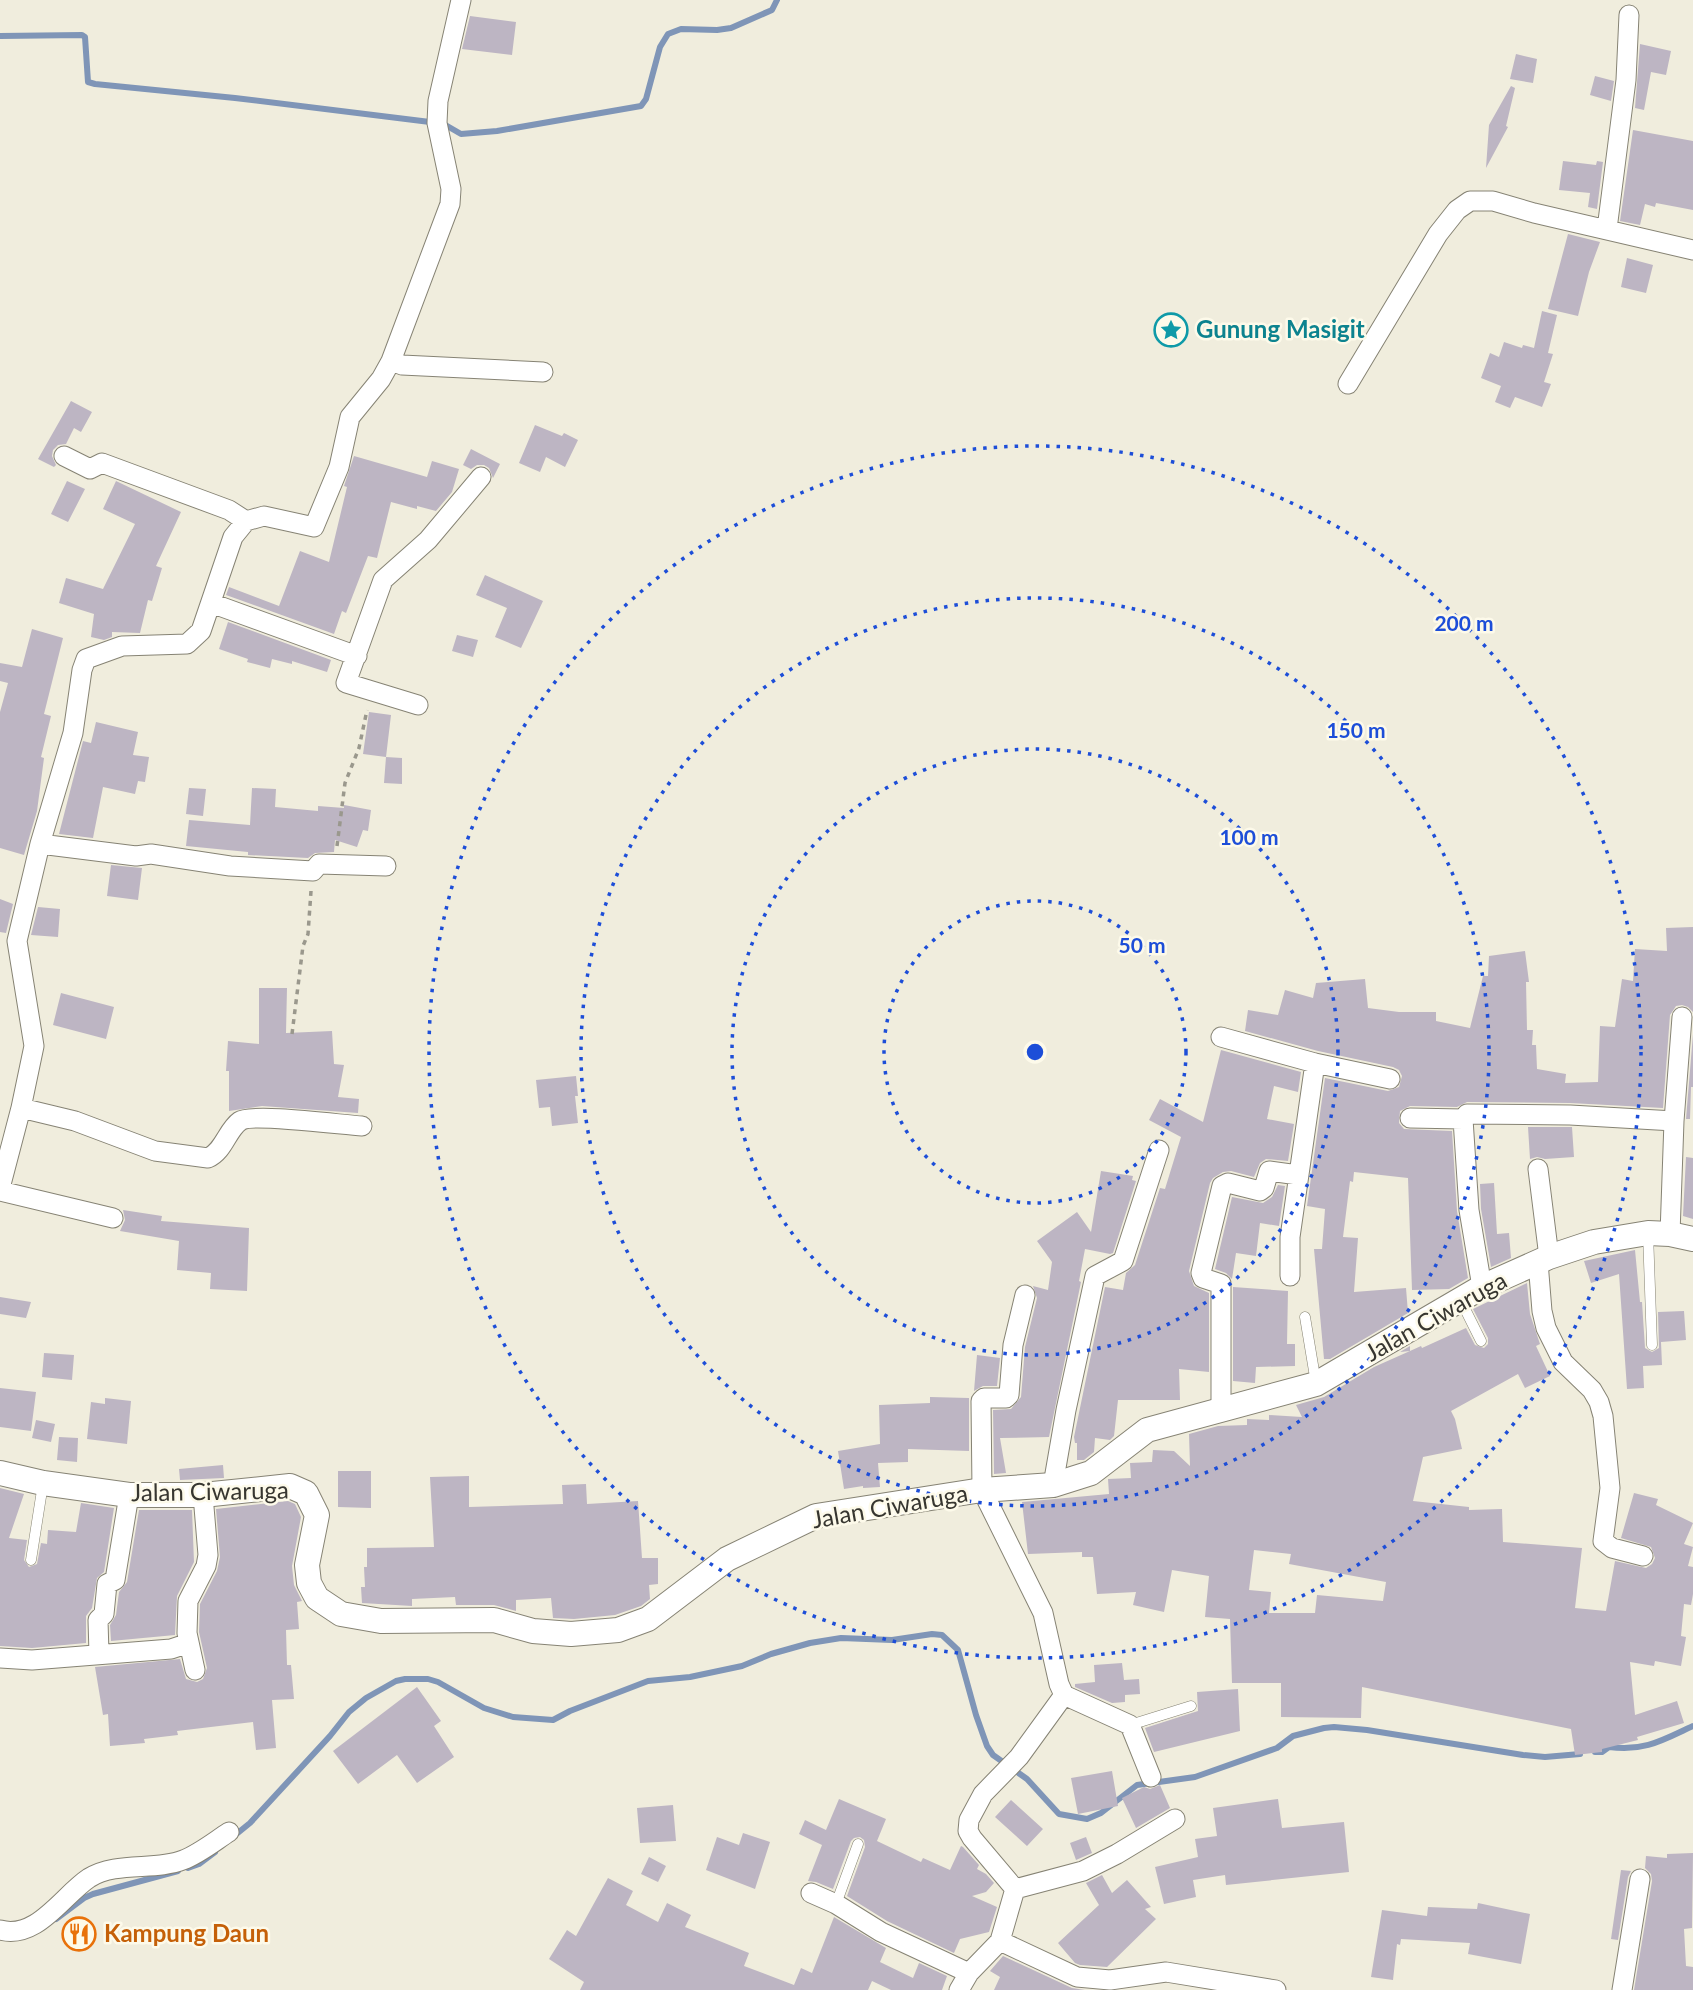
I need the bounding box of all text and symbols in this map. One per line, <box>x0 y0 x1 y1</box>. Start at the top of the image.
place icon: Gunung Masigit <box>1152 311 1190 349</box>
place label: Gunung Masigit <box>1196 314 1365 343</box>
text: 200 m <box>1434 610 1494 635</box>
text: 150 m <box>1326 717 1386 742</box>
text: 100 m <box>1219 824 1279 849</box>
text: 50 m <box>1118 932 1166 957</box>
centre of rings <box>1023 1040 1047 1064</box>
street label: Jalan Ciwaruga <box>1359 1265 1511 1367</box>
street label: Jalan Ciwaruga <box>131 1475 289 1506</box>
street label: Jalan Ciwaruga <box>810 1478 970 1533</box>
restaurant icon: Kampung Daun <box>60 1915 98 1953</box>
place label: Kampung Daun <box>104 1918 269 1947</box>

